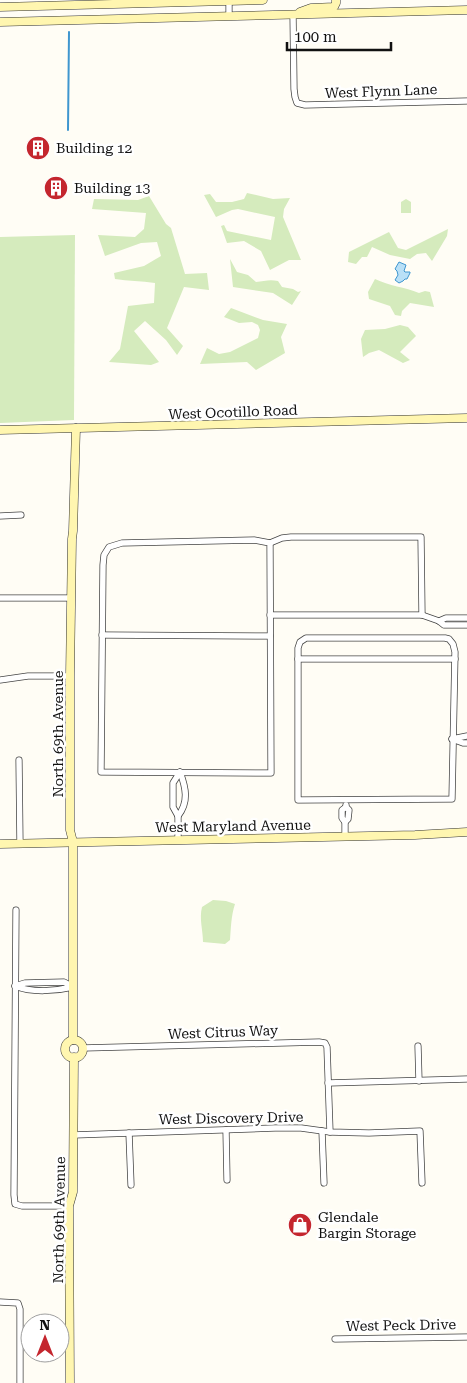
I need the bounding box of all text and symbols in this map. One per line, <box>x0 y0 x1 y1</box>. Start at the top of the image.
scale bar <box>287 20 391 52</box>
text: 100 m <box>294 28 337 46</box>
street label: West Flynn Lane <box>325 81 438 101</box>
building icon: Building 12 <box>25 135 51 161</box>
place label: Building 12 <box>56 140 133 156</box>
building icon: Building 13 <box>43 175 69 201</box>
place label: Building 13 <box>74 180 151 196</box>
street label: West Ocotillo Road <box>168 402 298 422</box>
street label: North 69th Avenue <box>50 670 66 798</box>
street label: West Maryland Avenue <box>155 817 311 835</box>
street label: West Citrus Way <box>168 1022 279 1042</box>
street label: West Discovery Drive <box>159 1109 304 1127</box>
street label: North 69th Avenue <box>50 1156 68 1284</box>
place label: Glendale Bargin Storage <box>318 1209 417 1241</box>
shop icon: Glendale Bargin Storage <box>287 1212 313 1238</box>
north arrow <box>20 1313 70 1363</box>
street label: West Peck Drive <box>346 1316 456 1334</box>
text: N <box>40 1317 51 1333</box>

